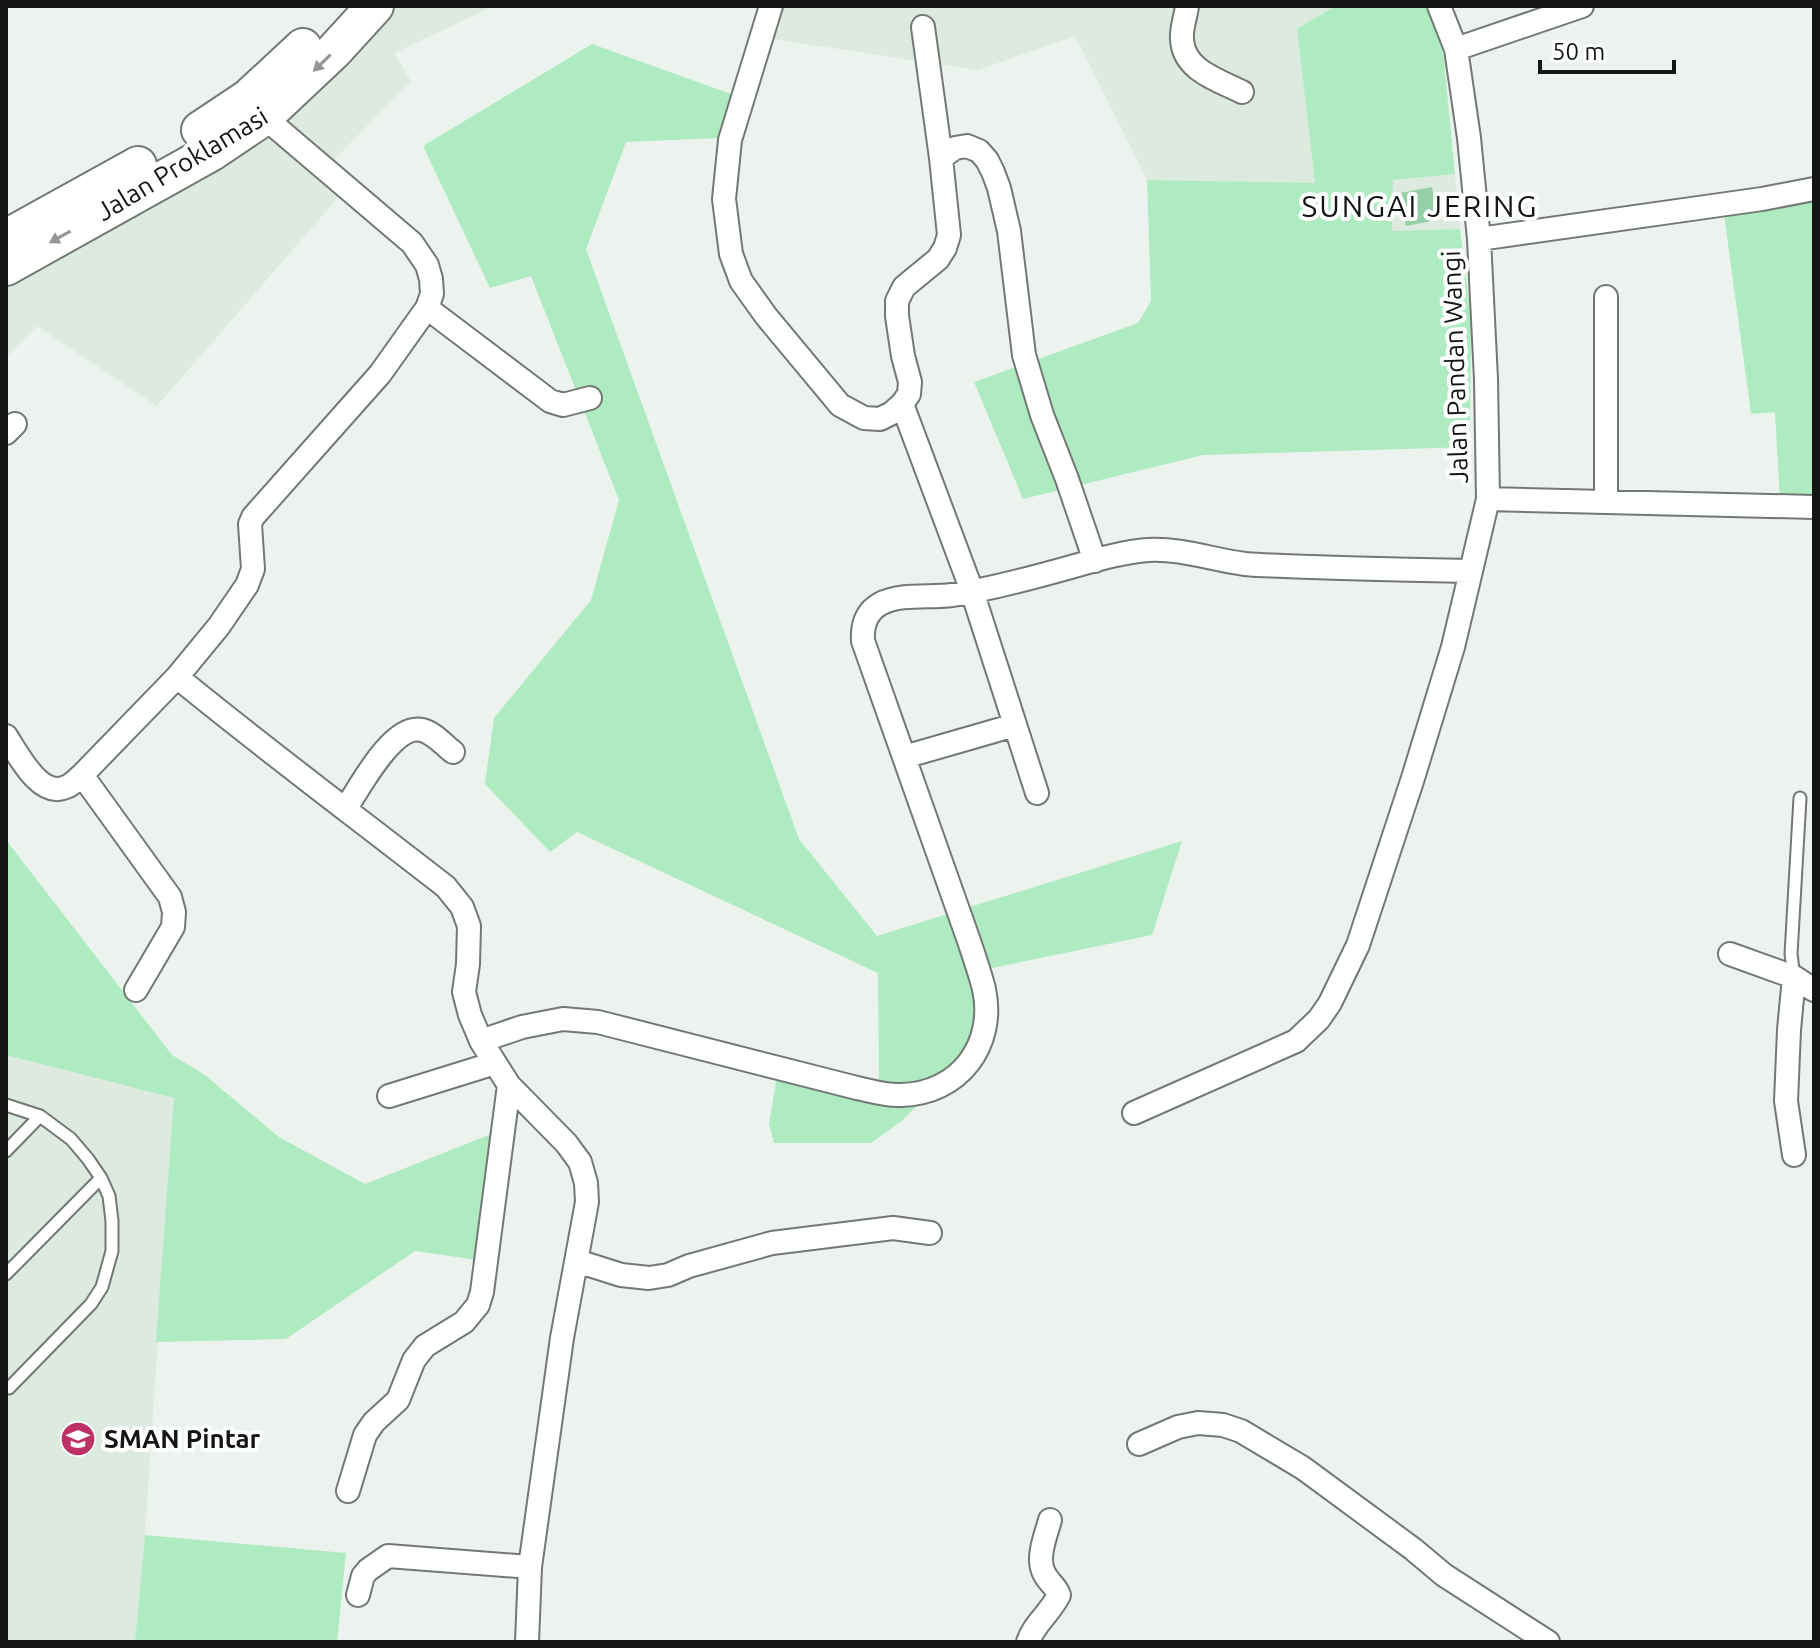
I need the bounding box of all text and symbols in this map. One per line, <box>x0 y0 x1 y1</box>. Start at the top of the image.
scale bar <box>1540 24 1674 74</box>
text: 50 m <box>1552 38 1605 65</box>
one-way arrow <box>313 53 332 71</box>
street label: Jalan Proklamasi <box>91 101 273 226</box>
district label: SUNGAI JERING <box>1302 189 1538 223</box>
one-way arrow <box>49 230 71 244</box>
street label: Jalan Pandan Wangi <box>1436 250 1473 484</box>
school or university icon: SMAN Pintar <box>59 1420 97 1458</box>
place label: SMAN Pintar <box>104 1424 261 1453</box>

